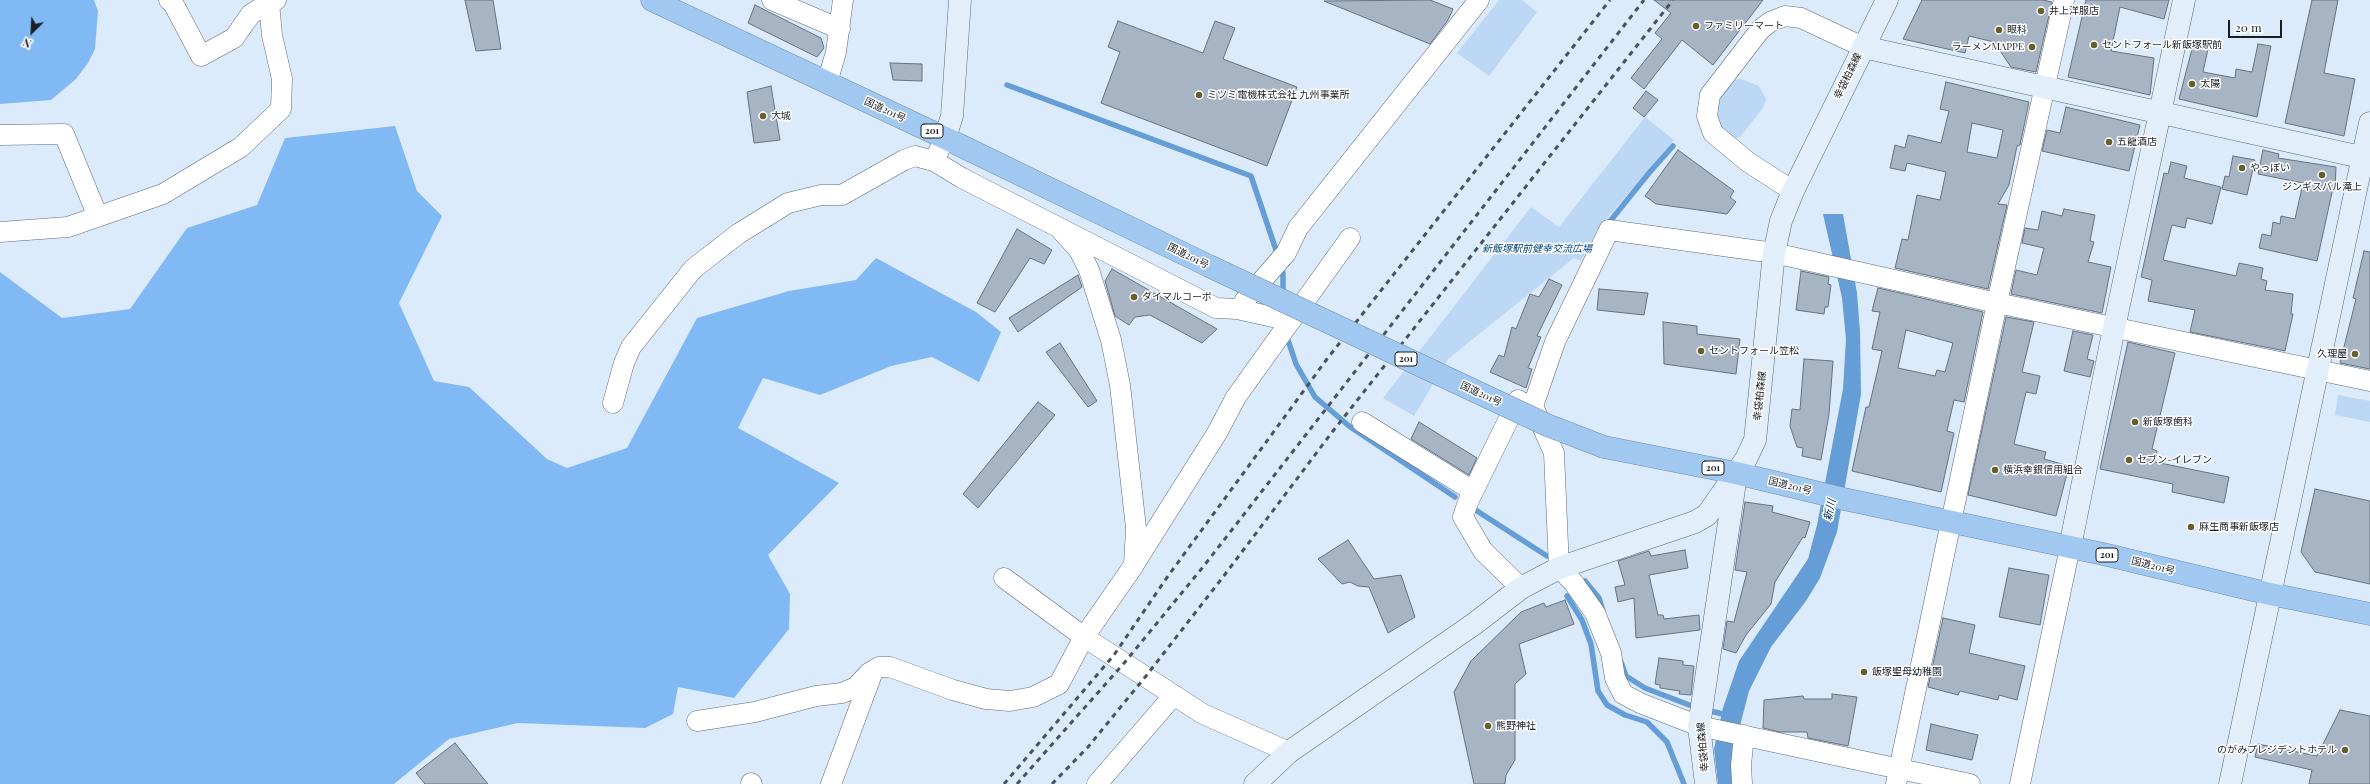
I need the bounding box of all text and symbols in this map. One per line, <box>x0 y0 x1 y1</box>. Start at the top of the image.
place label: 井上洋服店 <box>2049 5 2099 17</box>
marker: 井上洋服店 <box>2036 6 2046 16</box>
north arrow <box>12 12 52 52</box>
scale bar <box>2230 12 2284 38</box>
text: 20 m <box>2235 19 2262 35</box>
place label: ファミリーマート <box>1704 20 1784 32</box>
marker: ファミリーマート <box>1691 21 1701 31</box>
place label: 眼科 <box>2007 24 2027 36</box>
marker: 眼科 <box>1994 25 2004 35</box>
text: N <box>20 35 34 52</box>
place label: セントフォール新飯塚駅前 <box>2102 39 2222 51</box>
marker: セントフォール新飯塚駅前 <box>2089 40 2099 50</box>
place label: ラーメンMAPPE <box>1951 41 2024 53</box>
marker: ラーメンMAPPE <box>2027 42 2037 52</box>
street label: 幸袋柏森線 <box>1832 51 1864 101</box>
place label: 太陽 <box>2200 78 2220 90</box>
marker: 太陽 <box>2187 79 2197 89</box>
place label: ミツミ電機株式会社 九州事業所 <box>1207 89 1349 101</box>
marker: ミツミ電機株式会社 九州事業所 <box>1194 90 1204 100</box>
street label: 国道201号 <box>862 95 908 125</box>
place label: 大城 <box>771 110 791 122</box>
marker: 大城 <box>758 111 768 121</box>
road number: 201 <box>921 124 943 138</box>
place label: 五龍酒店 <box>2117 136 2157 148</box>
marker: 五龍酒店 <box>2104 137 2114 147</box>
place label: やっぽい <box>2250 162 2290 174</box>
marker: やっぽい <box>2237 163 2247 173</box>
marker: ジンギスバル滝上 <box>2317 170 2327 180</box>
place label: ジンギスバル滝上 <box>2282 181 2362 193</box>
street label: 国道201号 <box>1165 241 1211 271</box>
park label: 新飯塚駅前健幸交流広場 <box>1482 243 1592 255</box>
place label: ダイマルコーポ <box>1142 291 1212 303</box>
marker: ダイマルコーポ <box>1129 292 1139 302</box>
place label: セントフォール笠松 <box>1709 345 1799 357</box>
marker: セントフォール笠松 <box>1696 346 1706 356</box>
place label: 久理屋 <box>2317 348 2347 360</box>
marker: 久理屋 <box>2350 349 2360 359</box>
road number: 201 <box>1395 352 1417 366</box>
street label: 幸袋柏森線 <box>1751 371 1769 421</box>
street label: 国道201号 <box>1458 379 1504 409</box>
place label: 新飯塚歯科 <box>2143 416 2193 428</box>
marker: 新飯塚歯科 <box>2130 417 2140 427</box>
place label: セブン-イレブン <box>2137 454 2212 466</box>
marker: セブン-イレブン <box>2124 455 2134 465</box>
road number: 201 <box>1702 461 1724 475</box>
place label: 横浜幸銀信用組合 <box>2003 464 2083 476</box>
marker: 横浜幸銀信用組合 <box>1990 465 2000 475</box>
street label: 国道201号 <box>1767 475 1813 497</box>
water label: 新川 <box>1821 498 1839 522</box>
place label: 麻生商事新飯塚店 <box>2199 521 2279 533</box>
marker: 麻生商事新飯塚店 <box>2186 522 2196 532</box>
road number: 201 <box>2096 548 2118 562</box>
street label: 国道201号 <box>2130 555 2176 577</box>
place label: 飯塚聖母幼稚園 <box>1872 666 1942 678</box>
marker: 飯塚聖母幼稚園 <box>1859 667 1869 677</box>
place label: 熊野神社 <box>1496 720 1536 732</box>
marker: 熊野神社 <box>1483 721 1493 731</box>
street label: 幸袋柏森線 <box>1695 722 1711 772</box>
place label: のがみプレジデントホテル <box>2217 744 2337 756</box>
marker: のがみプレジデントホテル <box>2340 745 2350 755</box>

